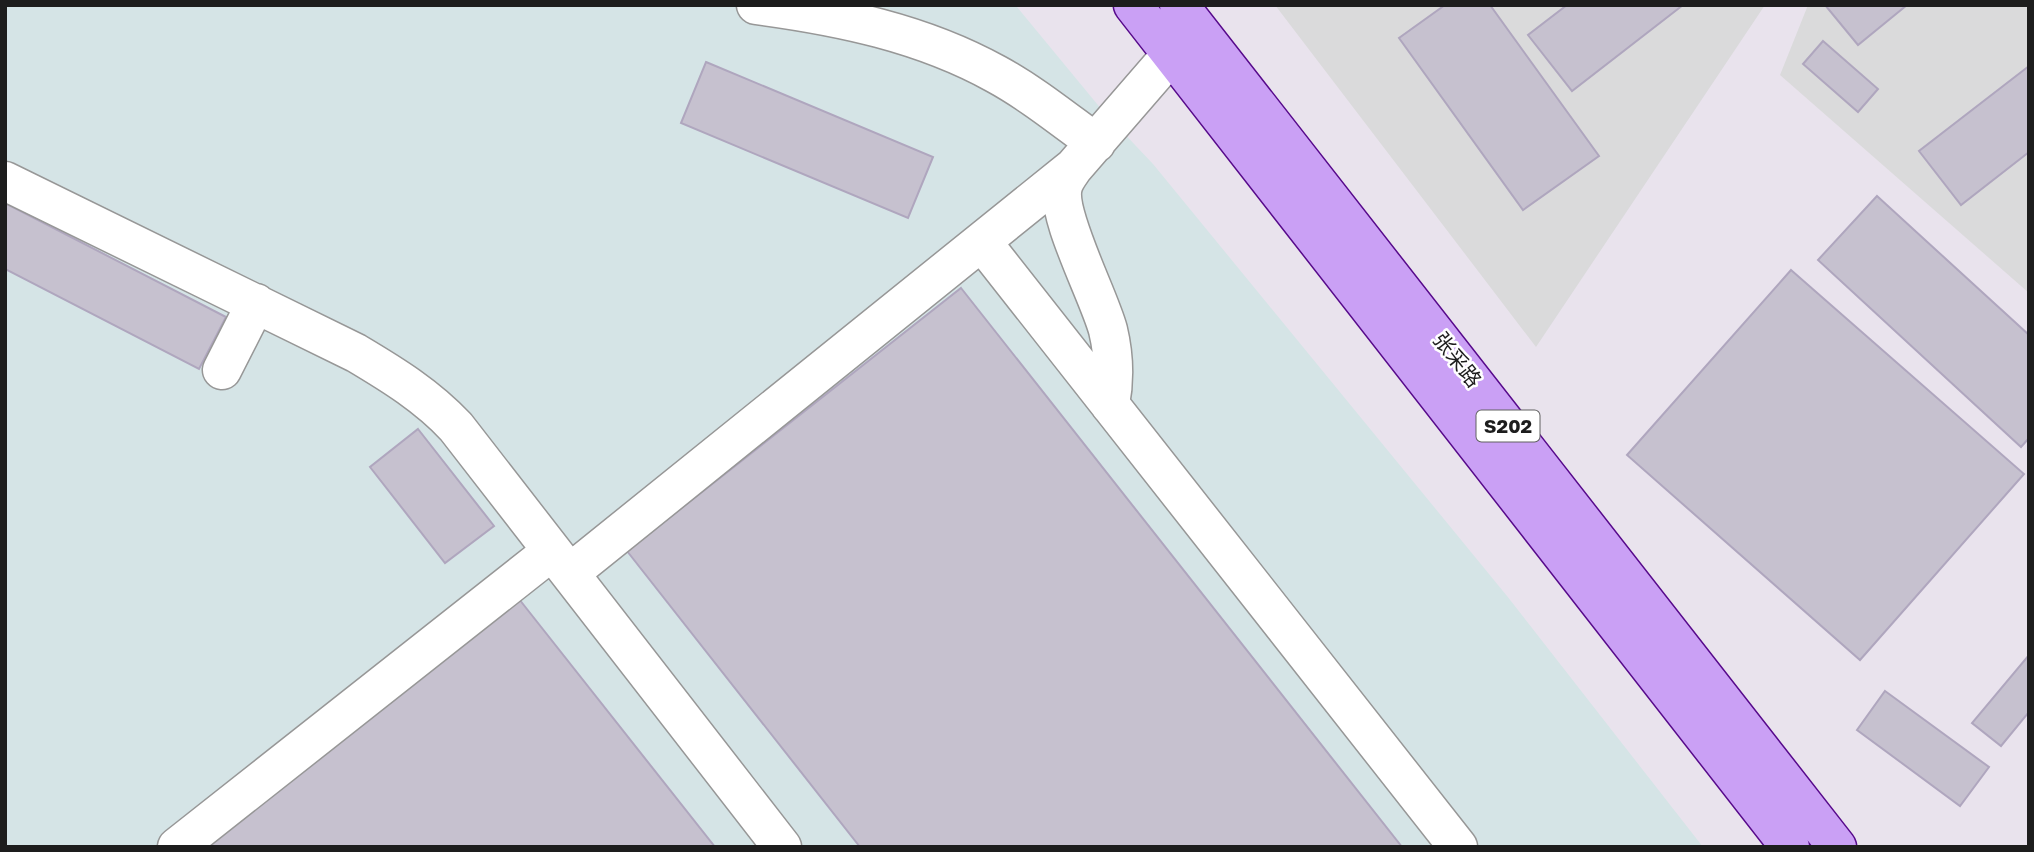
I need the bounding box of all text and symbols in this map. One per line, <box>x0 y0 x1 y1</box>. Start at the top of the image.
street label: 张采路 <box>1428 327 1487 392</box>
road number: S202 <box>1476 410 1540 442</box>

